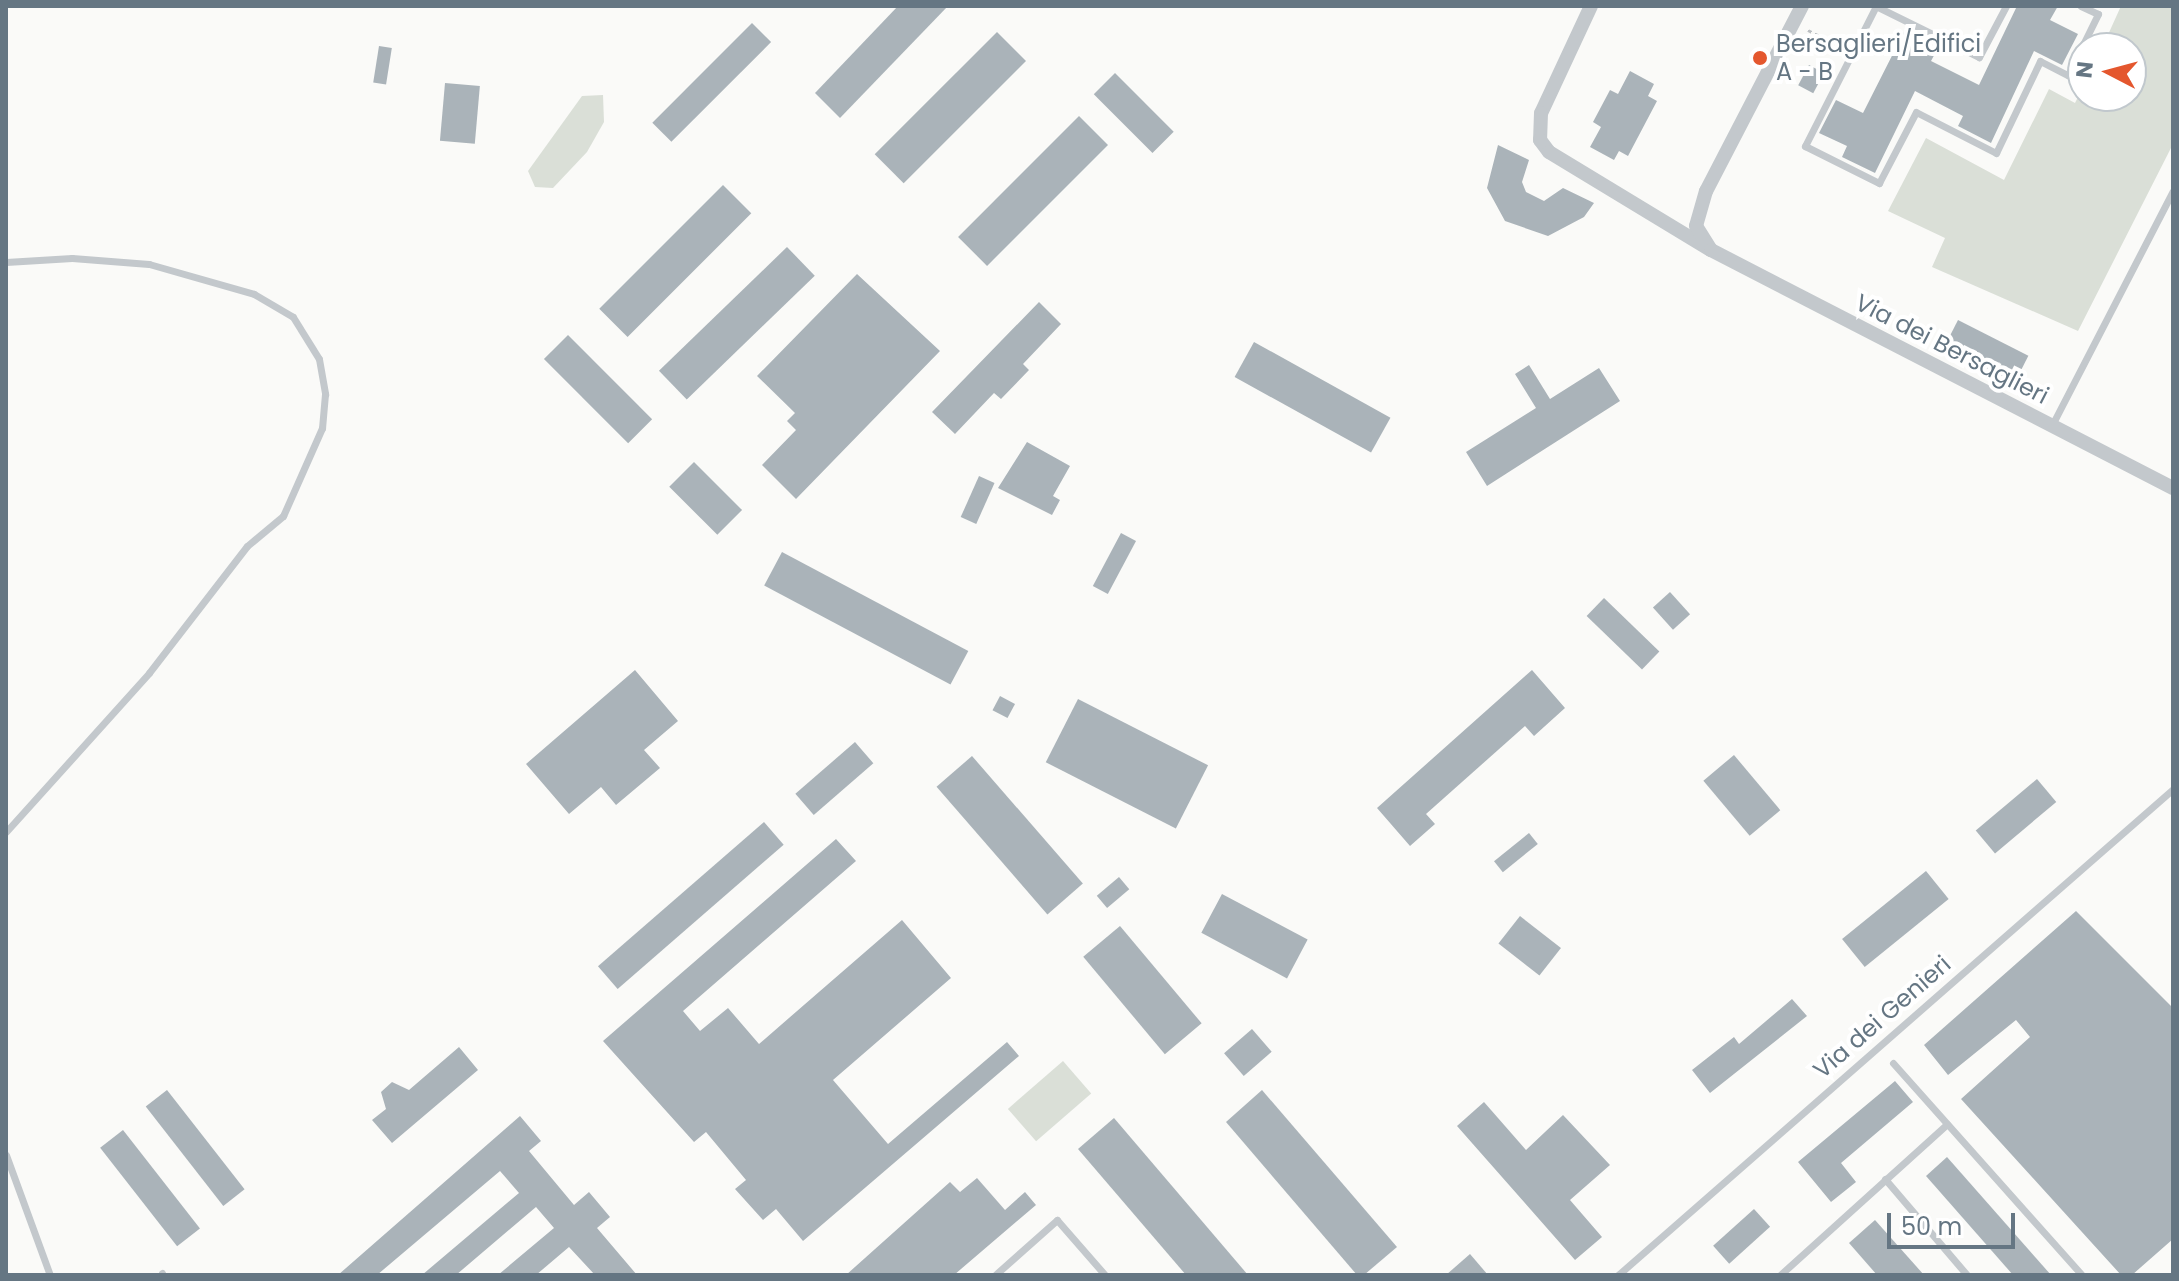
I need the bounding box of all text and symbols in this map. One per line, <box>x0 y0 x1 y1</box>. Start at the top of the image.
place label: Bersaglieri/Edifici A - B <box>1776 30 1981 86</box>
north arrow <box>2067 32 2147 112</box>
marker: Bersaglieri/Edifici A - B <box>1751 49 1769 67</box>
text: N <box>2068 60 2101 80</box>
street label: Via dei Bersaglieri <box>1850 288 2054 410</box>
street label: Via dei Genieri <box>1807 949 1957 1085</box>
scale bar <box>1891 1197 2019 1247</box>
text: 50 m <box>1901 1210 1962 1243</box>

